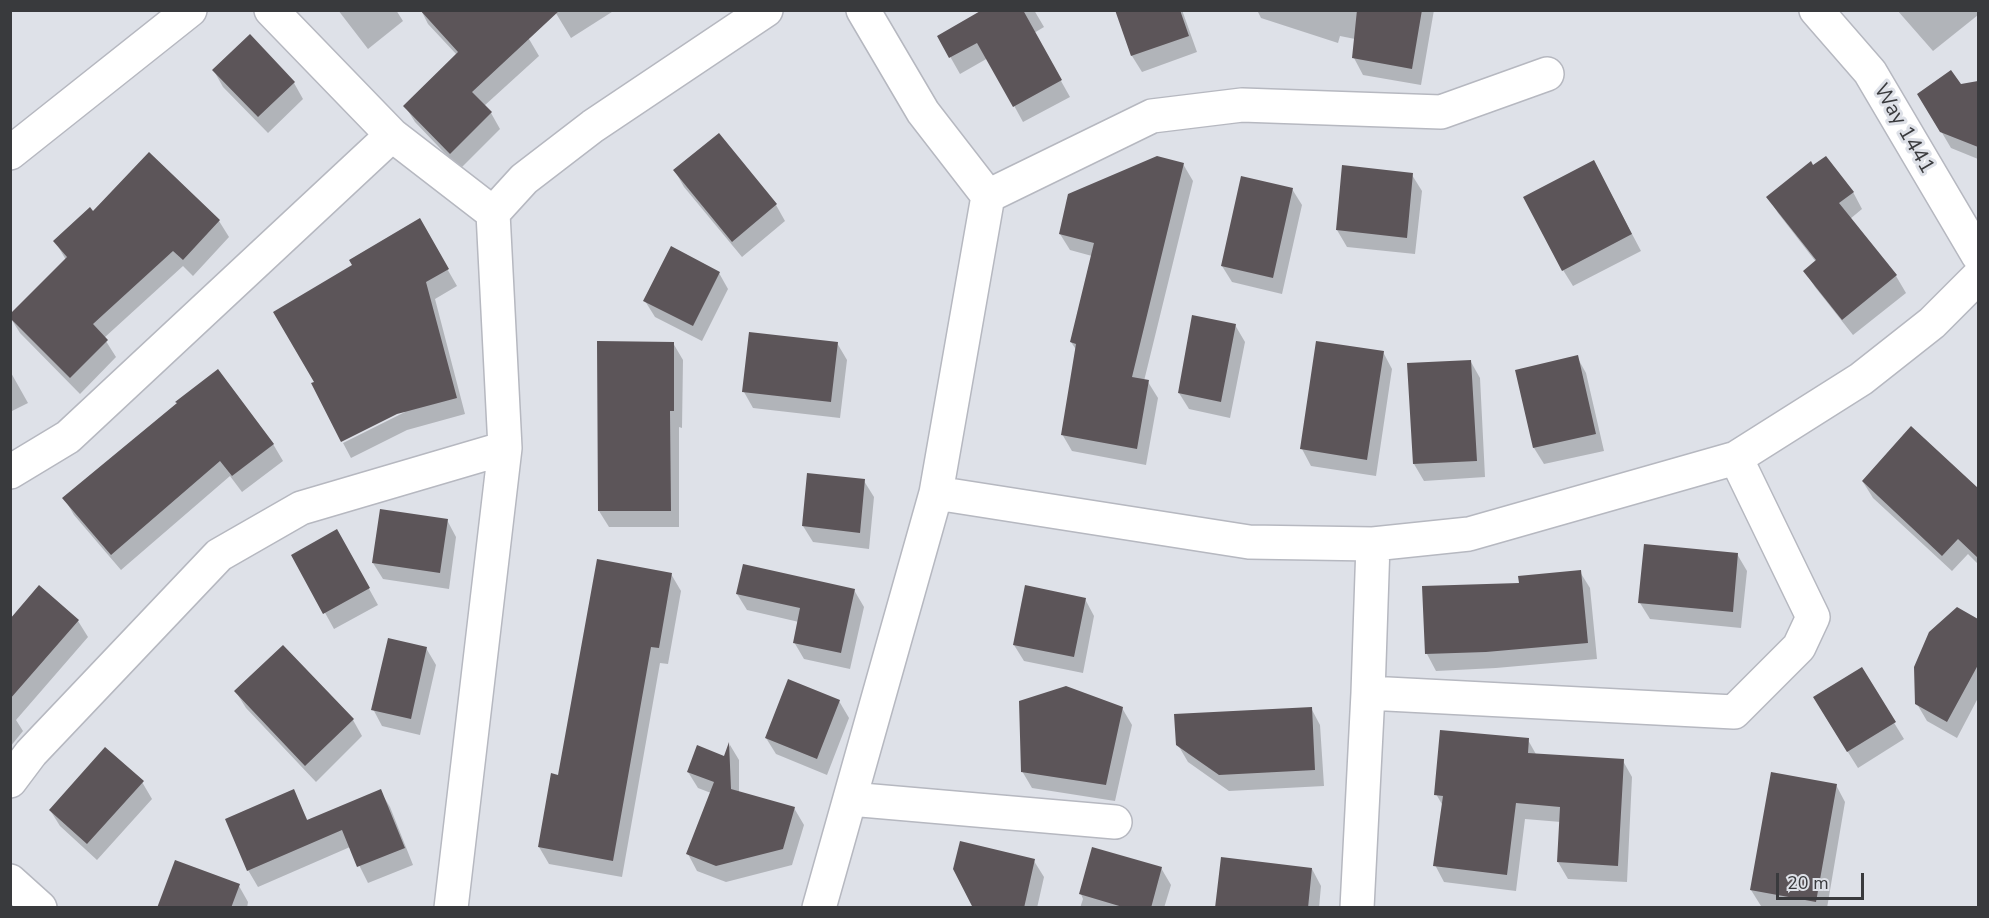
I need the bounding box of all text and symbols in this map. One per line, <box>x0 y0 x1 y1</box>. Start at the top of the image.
street label: Way 1441 <box>1867 80 1939 178</box>
scale bar <box>1779 861 1868 899</box>
text: 20 m <box>1787 871 1829 895</box>

